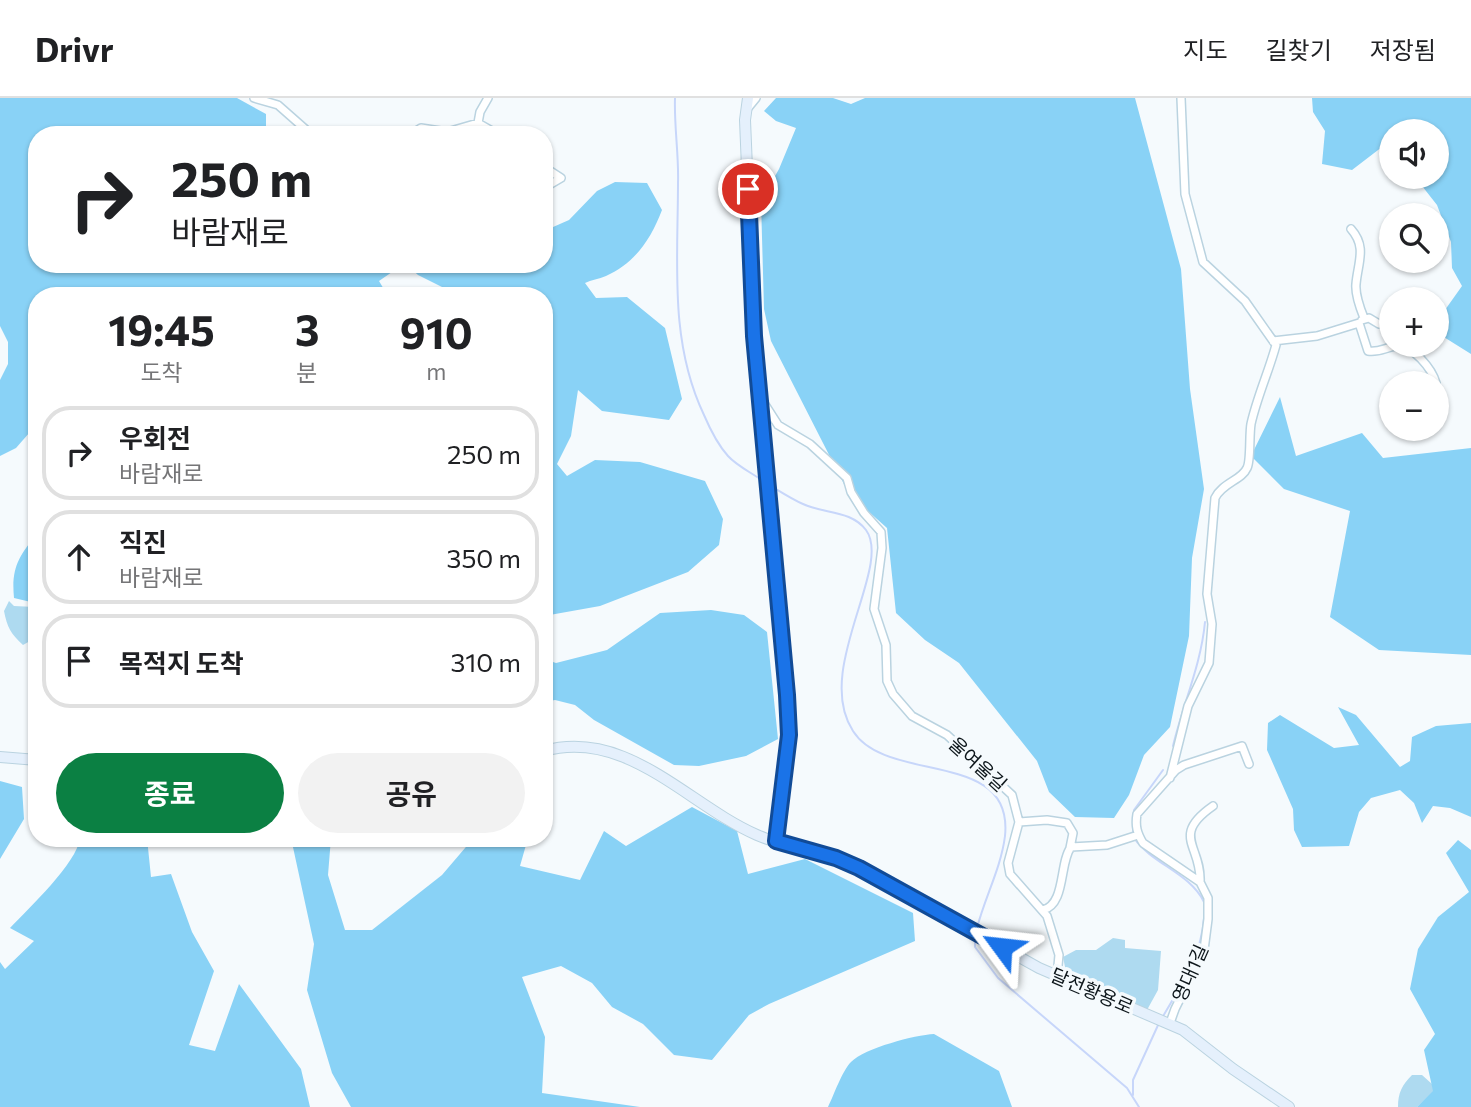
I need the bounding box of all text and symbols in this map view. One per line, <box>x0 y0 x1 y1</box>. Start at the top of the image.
text: Drivr <box>35 28 114 69</box>
text: 지도 <box>1183 35 1228 64</box>
text: 길찾기 <box>1266 35 1332 64</box>
text: 저장됨 <box>1370 35 1436 64</box>
map controls <box>1379 119 1449 441</box>
button: sound <box>1379 119 1449 189</box>
text: 250 m <box>171 147 312 207</box>
icon: right <box>56 154 147 245</box>
pin <box>718 159 778 219</box>
icon: arrive <box>729 170 767 208</box>
button: search <box>1379 203 1449 273</box>
text: 바람재로 <box>171 211 289 251</box>
button: + <box>1379 287 1449 357</box>
text: 19:45 <box>108 303 215 355</box>
text: 3 <box>295 303 319 355</box>
text: 910 <box>400 306 473 358</box>
text: m <box>426 357 446 385</box>
text: 도착 <box>140 358 183 386</box>
text: 분 <box>297 358 318 386</box>
button: − <box>1379 371 1449 441</box>
text: 우회전 <box>119 422 191 453</box>
icon: right <box>60 434 98 472</box>
text: 250 m <box>447 438 521 469</box>
text: 바람재로 <box>119 459 204 487</box>
text: 직진 <box>119 526 167 557</box>
icon: ahead <box>60 538 98 576</box>
text: 350 m <box>447 542 521 573</box>
text: 바람재로 <box>119 563 204 591</box>
icon: arrive <box>60 642 98 680</box>
text: 310 m <box>450 646 521 677</box>
text: 목적지 도착 <box>119 647 244 678</box>
street label: 울여울길 <box>945 732 1012 796</box>
button: 종료 <box>56 753 284 833</box>
button: 공유 <box>298 753 525 833</box>
position arrow <box>965 910 1039 984</box>
street label: 영대1길 <box>1167 940 1212 1005</box>
street label: 달전황용로 <box>1047 963 1137 1018</box>

